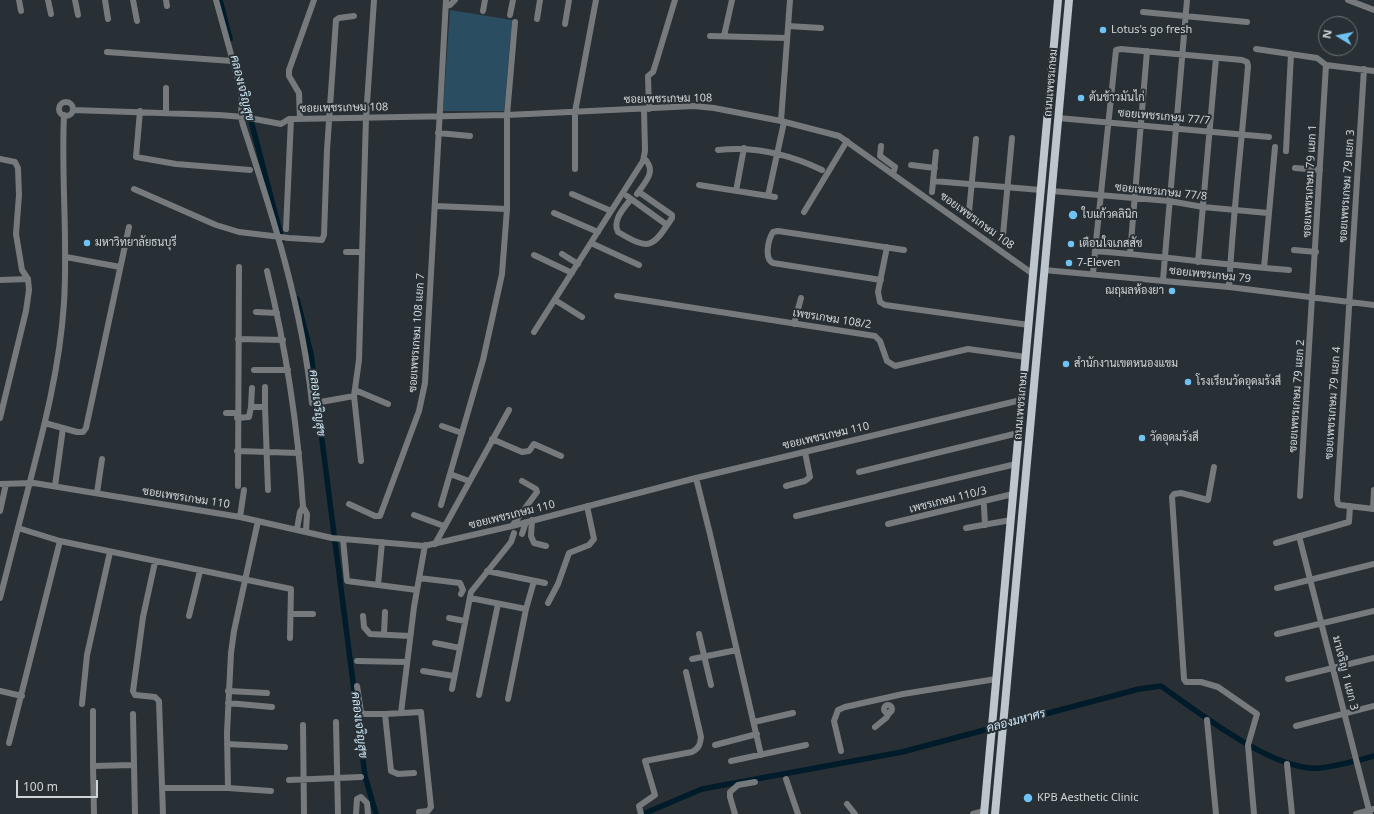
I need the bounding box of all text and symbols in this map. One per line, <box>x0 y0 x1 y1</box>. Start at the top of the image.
north arrow <box>1318 16 1358 56</box>
place label: Lotus's go fresh <box>1111 23 1192 37</box>
marker: Lotus's go fresh <box>1098 25 1108 35</box>
text: N <box>1319 28 1335 40</box>
street label: ถนนเพชรเกษม <box>1041 49 1061 117</box>
water label: คลองเจริญสุข <box>227 54 257 122</box>
place label: ต้นข้าวมันไก่ <box>1089 91 1145 105</box>
street label: ซอยเพชรเกษม 108 <box>624 92 712 106</box>
marker: ต้นข้าวมันไก่ <box>1076 93 1086 103</box>
street label: ซอยเพชรเกษม 108 <box>300 101 388 115</box>
street label: ซอยเพชรเกษม 77/7 <box>1117 106 1211 128</box>
street label: ซอยเพชรเกษม 79 แยก 1 <box>1300 124 1320 238</box>
street label: ซอยเพชรเกษม 79 แยก 3 <box>1336 129 1358 243</box>
street label: ซอยเพชรเกษม 77/8 <box>1114 181 1208 203</box>
street label: ซอยเพชรเกษม 108 <box>937 190 1017 252</box>
place label: ใบแก้วคลินิก <box>1082 208 1138 222</box>
marker: ใบแก้วคลินิก <box>1067 209 1079 221</box>
place label: มหาวิทยาลัยธนบุรี <box>95 236 177 250</box>
place label: เตือนใจเภสสัช <box>1079 237 1142 251</box>
marker: มหาวิทยาลัยธนบุรี <box>82 238 92 248</box>
marker: เตือนใจเภสสัช <box>1066 239 1076 249</box>
place label: 7-Eleven <box>1077 256 1120 270</box>
marker: 7-Eleven <box>1064 258 1074 268</box>
street label: ซอยเพชรเกษม 79 <box>1168 264 1252 286</box>
street label: ซอยเพชรเกษม 108 แยก 7 <box>406 273 428 393</box>
place label: ณฤมลห้องยา <box>1105 284 1164 298</box>
marker: ณฤมลห้องยา <box>1167 286 1177 296</box>
street label: เพชรเกษม 108/2 <box>792 306 872 332</box>
street label: ซอยเพชรเกษม 79 แยก 2 <box>1286 339 1308 453</box>
street label: ซอยเพชรเกษม 79 แยก 4 <box>1322 346 1344 460</box>
place label: สำนักงานเขตหนองแขม <box>1074 357 1178 371</box>
marker: สำนักงานเขตหนองแขม <box>1061 359 1071 369</box>
water label: คลองเจริญสุข <box>306 369 328 437</box>
street label: ถนนเพชรเกษม <box>1011 372 1031 440</box>
place label: โรงเรียนวัดอุดมรังสี <box>1196 375 1281 389</box>
marker: โรงเรียนวัดอุดมรังสี <box>1183 377 1193 387</box>
street label: ซอยเพชรเกษม 110 <box>781 420 871 452</box>
place label: วัดอุดมรังสี <box>1150 431 1199 445</box>
marker: วัดอุดมรังสี <box>1137 433 1147 443</box>
street label: เพชรเกษม 110/3 <box>908 484 988 516</box>
street label: ซอยเพชรเกษม 110 <box>141 485 231 511</box>
street label: ซอยเพชรเกษม 110 <box>467 498 557 532</box>
street label: มาเจริญ 1 แยก 3 <box>1329 634 1361 712</box>
water label: คลองเจริญสุข <box>348 691 370 759</box>
water label: คลองมหาศร <box>985 706 1047 736</box>
scale bar <box>18 772 100 798</box>
text: 100 m <box>23 778 58 795</box>
place label: KPB Aesthetic Clinic <box>1037 791 1138 805</box>
marker: KPB Aesthetic Clinic <box>1022 792 1034 804</box>

